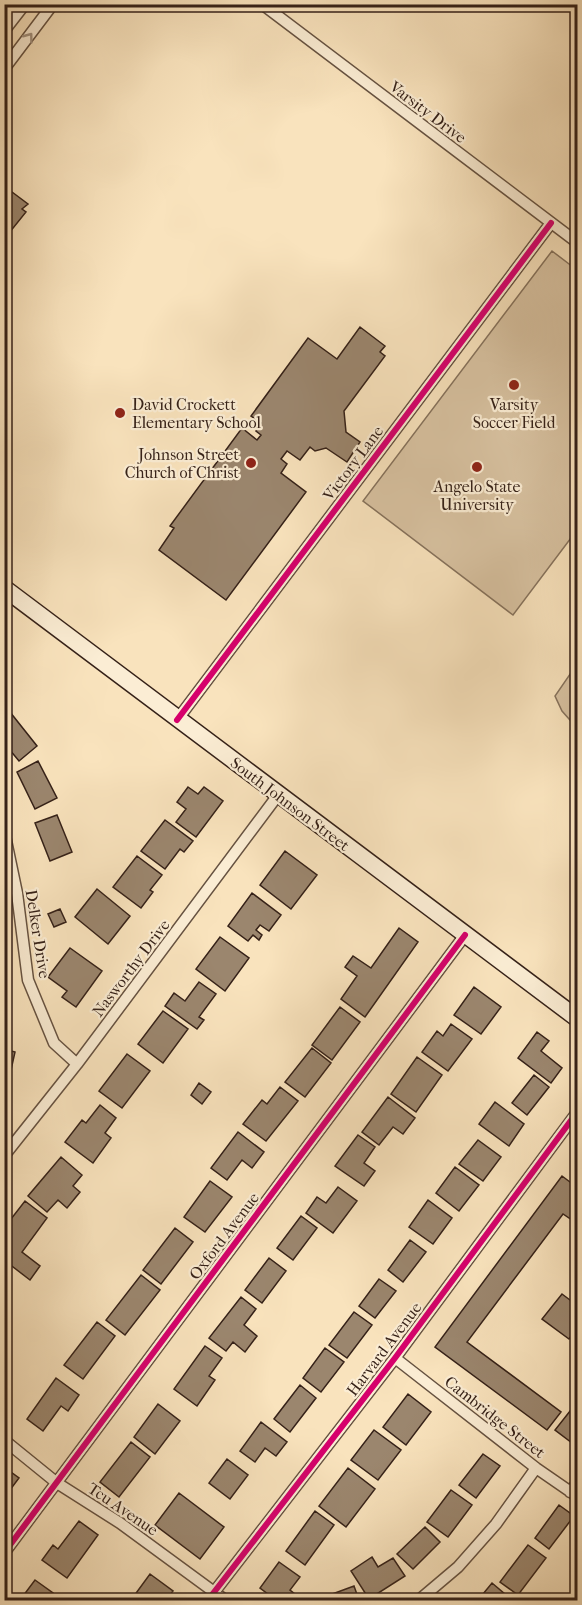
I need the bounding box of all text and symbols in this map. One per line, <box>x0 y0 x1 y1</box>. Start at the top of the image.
one-way arrow <box>21 32 32 43</box>
street label: Varsity Drive <box>385 76 470 147</box>
marker: Varsity Soccer Field <box>507 378 521 392</box>
place label: David Crockett Elementary School <box>132 395 261 432</box>
place label: Varsity Soccer Field <box>473 395 556 432</box>
marker: David Crockett Elementary School <box>113 406 127 420</box>
street label: Victory Lane <box>318 422 387 505</box>
place label: Johnson Street Church of Christ <box>125 445 239 482</box>
marker: Johnson Street Church of Christ <box>244 456 258 470</box>
marker: Angelo State University <box>470 460 484 474</box>
place label: Angelo State University <box>433 477 521 514</box>
street label: South Johnson Street <box>227 753 354 855</box>
street label: Delker Drive <box>22 888 54 980</box>
street label: Nasworthy Drive <box>88 916 174 1020</box>
street label: Oxford Avenue <box>185 1189 263 1283</box>
street label: Harvard Avenue <box>343 1298 425 1400</box>
street label: Cambridge Street <box>441 1372 549 1462</box>
street label: Tcu Avenue <box>84 1479 162 1539</box>

